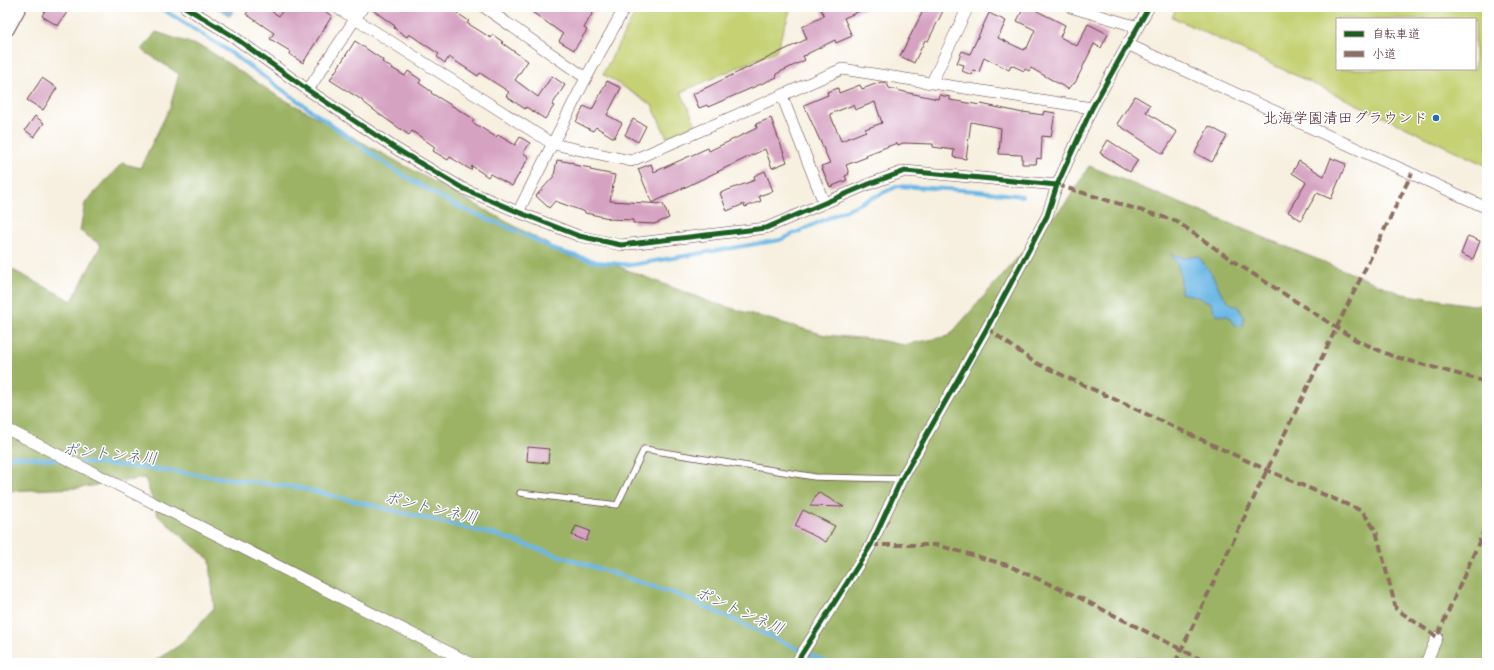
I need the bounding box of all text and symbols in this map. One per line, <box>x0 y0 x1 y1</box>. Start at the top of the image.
legend <box>1336 18 1476 70</box>
text: 自転車道 <box>1372 26 1420 43</box>
text: 小道 <box>1372 46 1396 63</box>
place label: 北海学園清田グラウンド <box>1263 108 1428 129</box>
marker: 北海学園清田グラウンド <box>1431 113 1441 123</box>
water label: ポントンネ川 <box>61 438 158 470</box>
water label: ポントンネ川 <box>382 487 480 529</box>
water label: ポントンネ川 <box>692 581 788 640</box>

